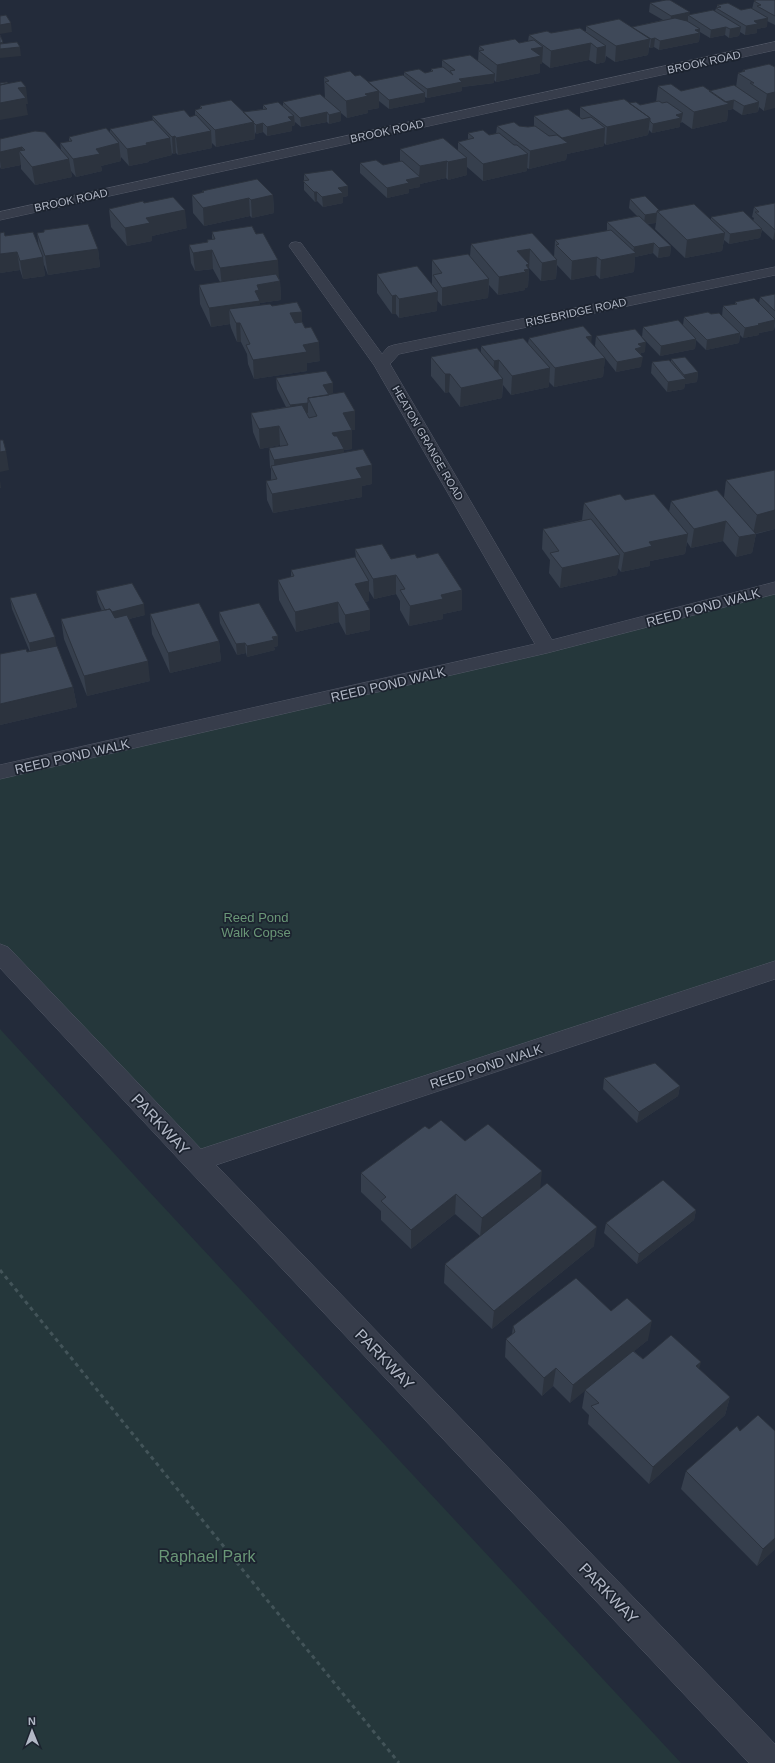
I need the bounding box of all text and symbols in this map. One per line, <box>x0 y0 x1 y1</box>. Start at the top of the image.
street label: BROOK ROAD <box>666 48 742 76</box>
street label: BROOK ROAD <box>349 117 425 145</box>
street label: BROOK ROAD <box>33 186 109 214</box>
street label: RISEBRIDGE ROAD <box>525 295 628 329</box>
street label: HEATON GRANGE ROAD <box>390 384 466 503</box>
street label: REED POND WALK <box>645 585 762 630</box>
street label: REED POND WALK <box>329 664 447 705</box>
street label: REED POND WALK <box>13 736 131 777</box>
park label: Reed Pond Walk Copse <box>221 910 291 940</box>
street label: REED POND WALK <box>428 1041 545 1092</box>
street label: PARKWAY <box>128 1090 193 1159</box>
street label: PARKWAY <box>352 1326 418 1393</box>
park label: Raphael Park <box>159 1548 256 1565</box>
street label: PARKWAY <box>576 1560 642 1627</box>
north arrow <box>12 1711 52 1751</box>
text: N <box>28 1715 36 1727</box>

